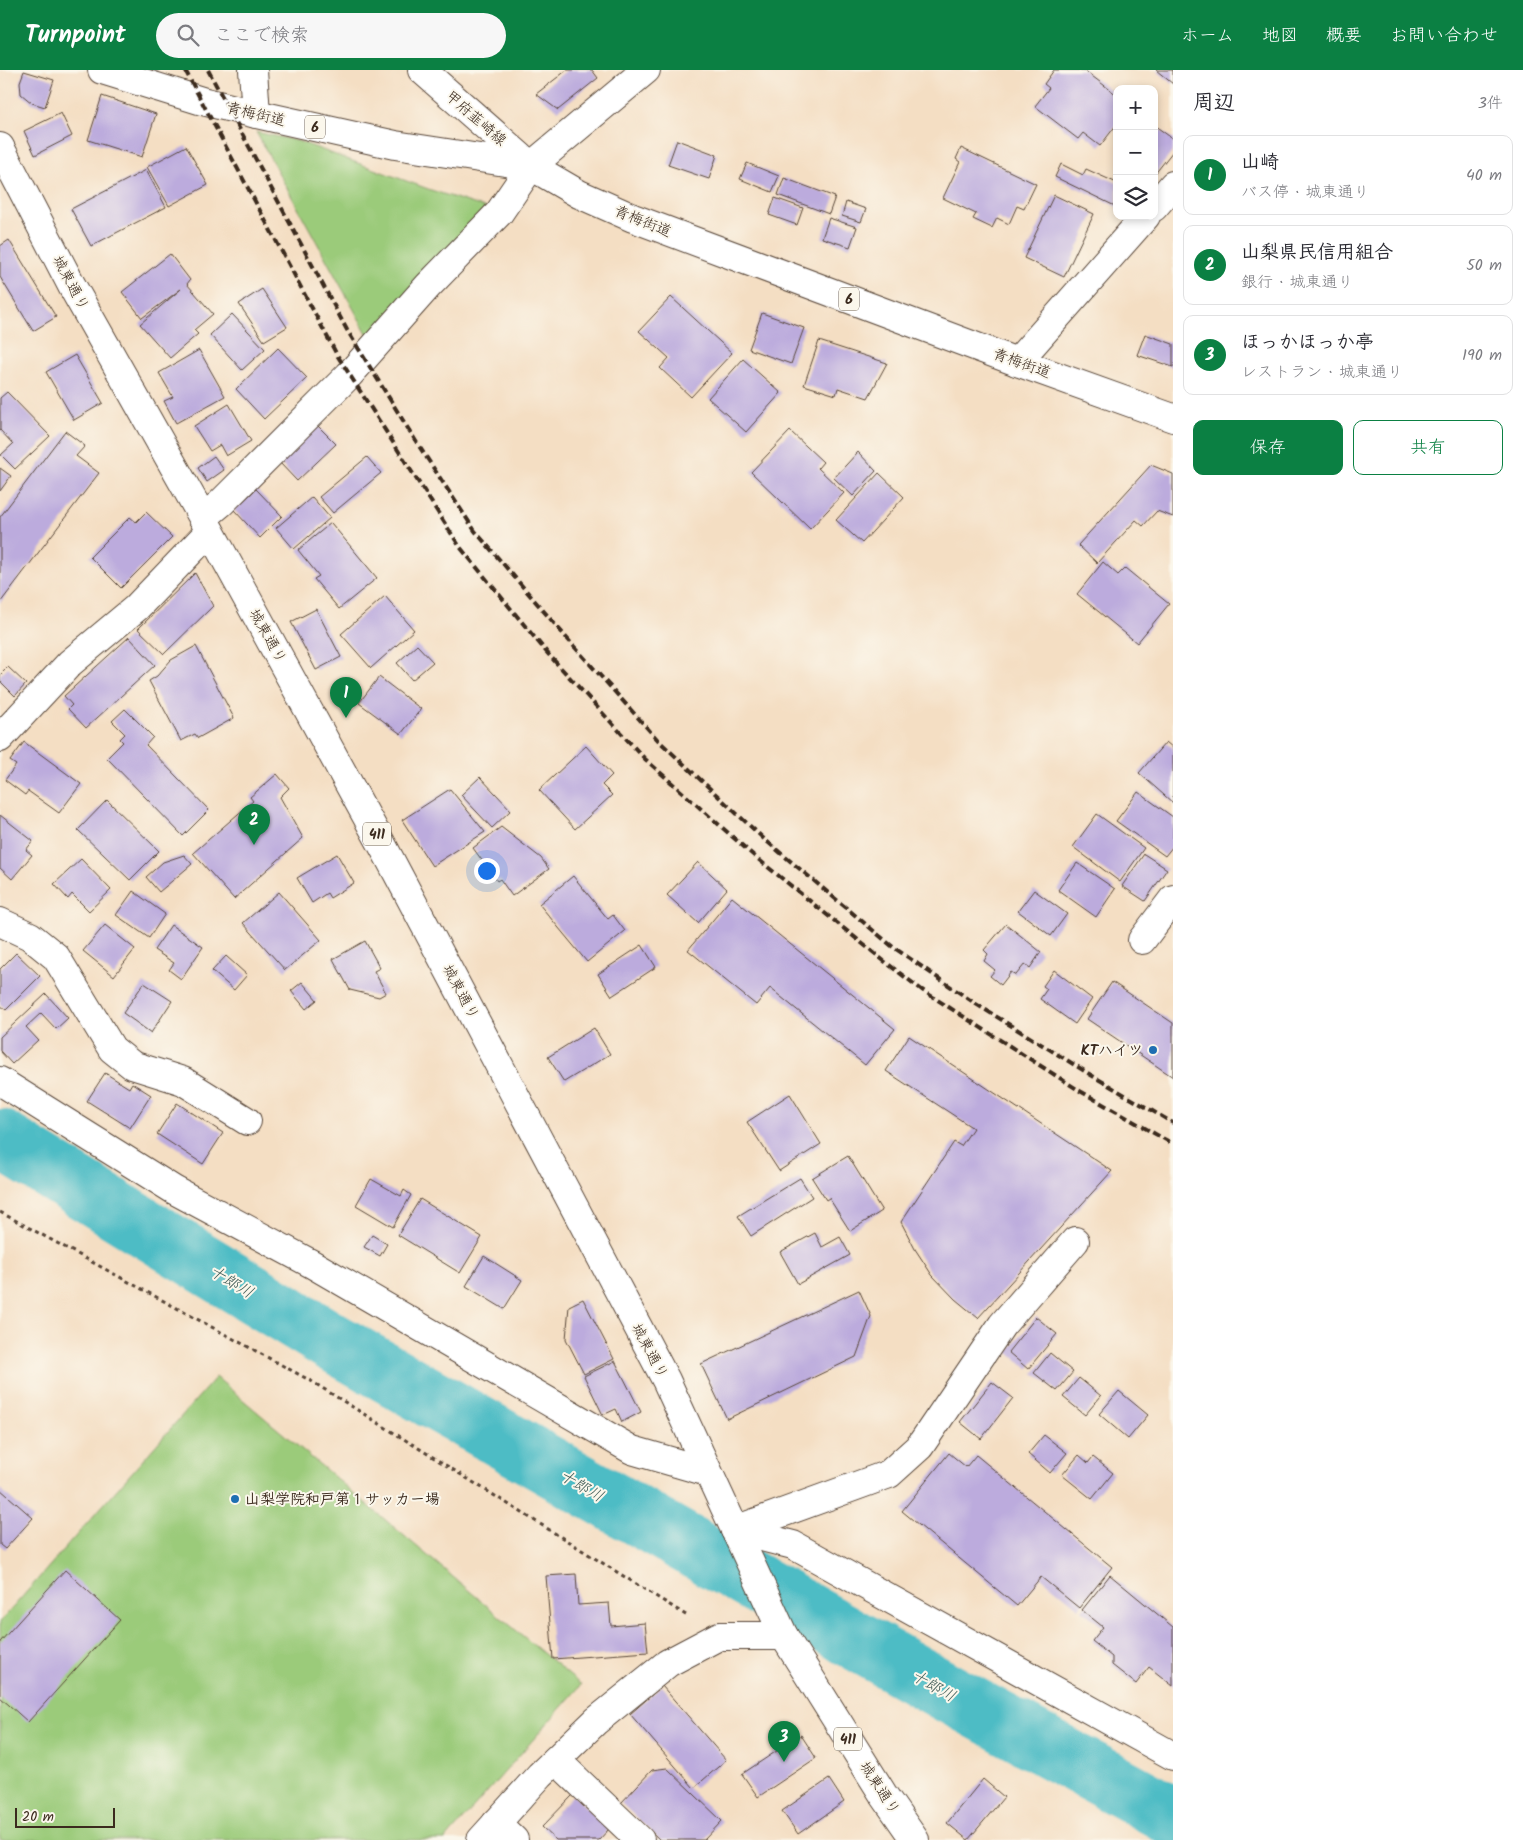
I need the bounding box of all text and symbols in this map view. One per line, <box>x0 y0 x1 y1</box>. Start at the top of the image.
search box <box>156 13 506 58</box>
text: Turnpoint <box>25 16 126 55</box>
icon: search <box>174 21 202 49</box>
text: ここで検索 <box>214 21 309 51</box>
text: ホーム <box>1181 22 1234 51</box>
text: 地図 <box>1262 22 1298 51</box>
text: 概要 <box>1326 22 1362 51</box>
text: お問い合わせ <box>1390 22 1498 51</box>
street label: 甲府韮崎線 <box>439 85 512 152</box>
map controls <box>1113 85 1158 220</box>
button: + <box>1113 85 1158 130</box>
text: 周辺 <box>1193 87 1235 120</box>
text: 3件 <box>1478 91 1503 116</box>
street label: 青梅街道 <box>224 97 288 133</box>
road number: 6 <box>305 116 325 138</box>
button: − <box>1113 130 1158 175</box>
text: 山崎 <box>1241 148 1279 178</box>
text: 1 <box>1208 163 1212 188</box>
text: 40 m <box>1466 163 1502 188</box>
button: layers <box>1113 175 1158 220</box>
text: バス停 · 城東通り <box>1241 180 1370 205</box>
street label: 青梅街道 <box>610 200 675 244</box>
text: 山梨県民信用組合 <box>1241 238 1393 268</box>
street label: 城東通り <box>45 251 95 316</box>
text: 2 <box>1205 253 1215 278</box>
text: 50 m <box>1466 253 1502 278</box>
text: 銀行 · 城東通り <box>1241 270 1354 295</box>
road number: 6 <box>839 288 859 310</box>
text: ほっかほっか亭 <box>1241 328 1374 358</box>
street label: 青梅街道 <box>989 342 1054 385</box>
text: 3 <box>1206 343 1214 368</box>
text: 190 m <box>1462 343 1502 368</box>
text: レストラン · 城東通り <box>1241 360 1403 385</box>
button: 保存 <box>1193 420 1343 475</box>
button: 共有 <box>1353 420 1503 475</box>
street label: 城東通り <box>242 604 292 669</box>
pin: 1 <box>330 677 362 718</box>
pin: 2 <box>238 804 270 845</box>
road number: 411 <box>363 822 391 846</box>
your location <box>474 858 500 884</box>
street label: 城東通り <box>435 960 485 1025</box>
place label: KTハイツ <box>1081 1039 1143 1063</box>
marker: KTハイツ <box>1147 1044 1159 1056</box>
water label: 十郎川 <box>204 1259 258 1305</box>
street label: 城東通り <box>624 1319 674 1384</box>
water label: 十郎川 <box>554 1463 608 1509</box>
place label: 山梨学院和戸第１サッカー場 <box>245 1488 440 1512</box>
marker: 山梨学院和戸第１サッカー場 <box>229 1493 241 1505</box>
water label: 十郎川 <box>906 1664 960 1709</box>
pin: 3 <box>768 1721 800 1762</box>
road number: 411 <box>834 1728 862 1750</box>
street label: 城東通り <box>853 1757 906 1820</box>
scale bar <box>15 1805 115 1828</box>
text: 20 m <box>22 1806 54 1828</box>

